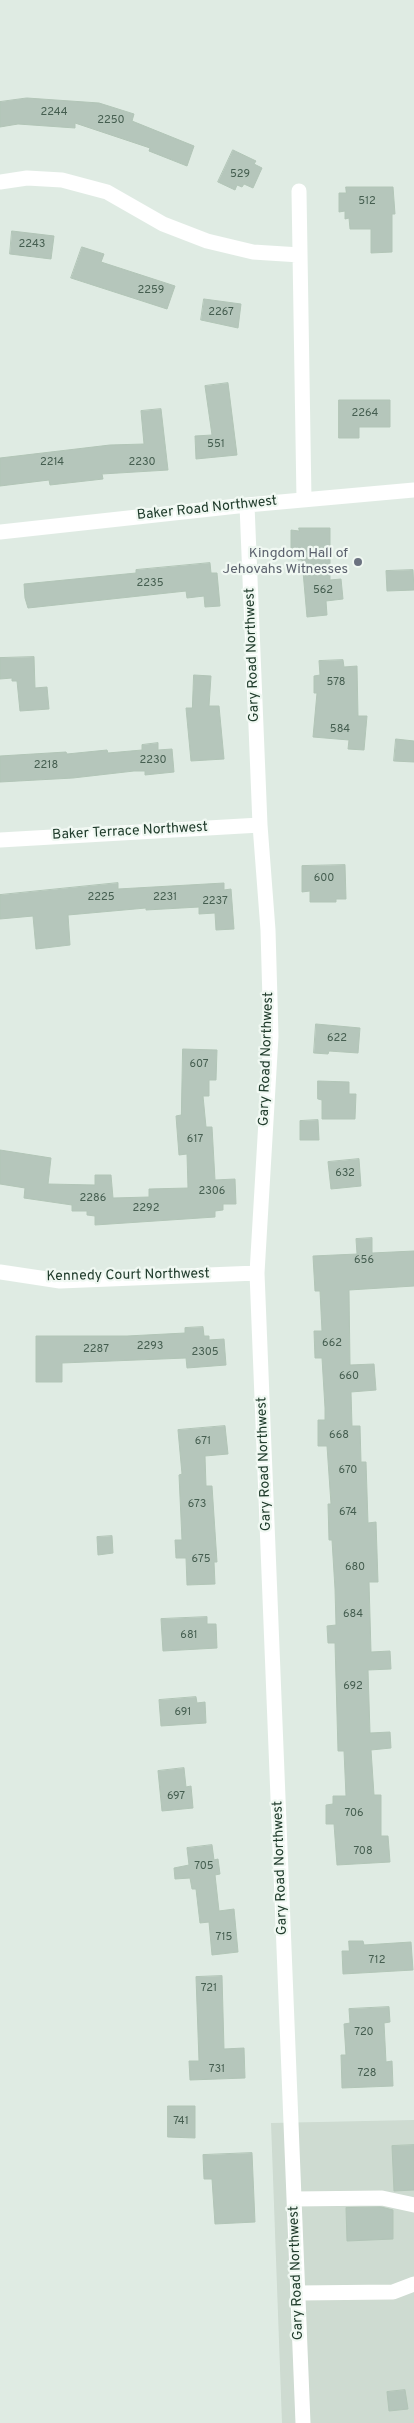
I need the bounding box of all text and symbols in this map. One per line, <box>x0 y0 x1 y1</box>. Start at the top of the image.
house number: 2244 <box>40 106 68 120</box>
house number: 2250 <box>97 114 125 128</box>
house number: 529 <box>230 168 250 182</box>
house number: 512 <box>358 195 376 209</box>
house number: 2243 <box>19 238 45 252</box>
house number: 2259 <box>138 284 164 298</box>
house number: 2267 <box>208 306 234 320</box>
house number: 2264 <box>352 407 378 421</box>
house number: 551 <box>207 438 225 452</box>
house number: 2214 <box>40 456 64 470</box>
house number: 2230 <box>128 456 156 470</box>
street label: Baker Road Northwest <box>136 493 278 525</box>
place label: Kingdom Hall of Jehovahs Witnesses <box>223 546 348 578</box>
marker: Kingdom Hall of Jehovahs Witnesses <box>352 556 364 568</box>
house number: 2235 <box>137 577 163 591</box>
house number: 562 <box>313 584 333 598</box>
street label: Gary Road Northwest <box>242 588 264 722</box>
house number: 578 <box>327 676 345 690</box>
house number: 584 <box>330 723 350 737</box>
house number: 2230 <box>139 754 167 768</box>
house number: 2218 <box>34 759 58 773</box>
street label: Baker Terrace Northwest <box>52 820 208 844</box>
house number: 600 <box>314 872 334 886</box>
house number: 2225 <box>87 891 115 905</box>
house number: 2231 <box>153 891 177 905</box>
house number: 2237 <box>202 895 228 909</box>
street label: Gary Road Northwest <box>256 992 278 1126</box>
house number: 622 <box>327 1032 347 1046</box>
house number: 607 <box>189 1058 209 1072</box>
house number: 617 <box>187 1133 203 1147</box>
house number: 632 <box>335 1167 355 1181</box>
house number: 2306 <box>199 1185 225 1199</box>
house number: 2286 <box>80 1192 106 1206</box>
house number: 2292 <box>133 1202 159 1216</box>
house number: 656 <box>354 1254 374 1268</box>
street label: Kennedy Court Northwest <box>46 1266 210 1286</box>
house number: 662 <box>322 1337 342 1351</box>
house number: 2293 <box>137 1340 163 1354</box>
house number: 2287 <box>83 1343 109 1357</box>
house number: 2305 <box>191 1346 219 1360</box>
house number: 660 <box>339 1370 359 1384</box>
street label: Gary Road Northwest <box>254 1397 276 1531</box>
house number: 668 <box>329 1429 349 1443</box>
house number: 671 <box>195 1435 211 1449</box>
house number: 670 <box>339 1464 357 1478</box>
house number: 673 <box>188 1498 206 1512</box>
house number: 674 <box>339 1506 357 1520</box>
house number: 675 <box>192 1553 210 1567</box>
house number: 680 <box>345 1561 365 1575</box>
house number: 684 <box>343 1608 363 1622</box>
house number: 681 <box>180 1629 198 1643</box>
house number: 692 <box>343 1680 363 1694</box>
house number: 691 <box>175 1706 191 1720</box>
house number: 697 <box>167 1790 185 1804</box>
street label: Gary Road Northwest <box>270 1801 292 1935</box>
house number: 706 <box>344 1807 364 1821</box>
house number: 708 <box>353 1845 373 1859</box>
house number: 705 <box>194 1860 214 1874</box>
house number: 715 <box>216 1931 232 1945</box>
house number: 712 <box>369 1954 385 1968</box>
house number: 721 <box>201 1982 217 1996</box>
house number: 720 <box>354 2026 374 2040</box>
house number: 731 <box>209 2063 225 2077</box>
house number: 728 <box>357 2067 377 2081</box>
house number: 741 <box>173 2115 189 2129</box>
street label: Gary Road Northwest <box>286 2206 308 2340</box>

